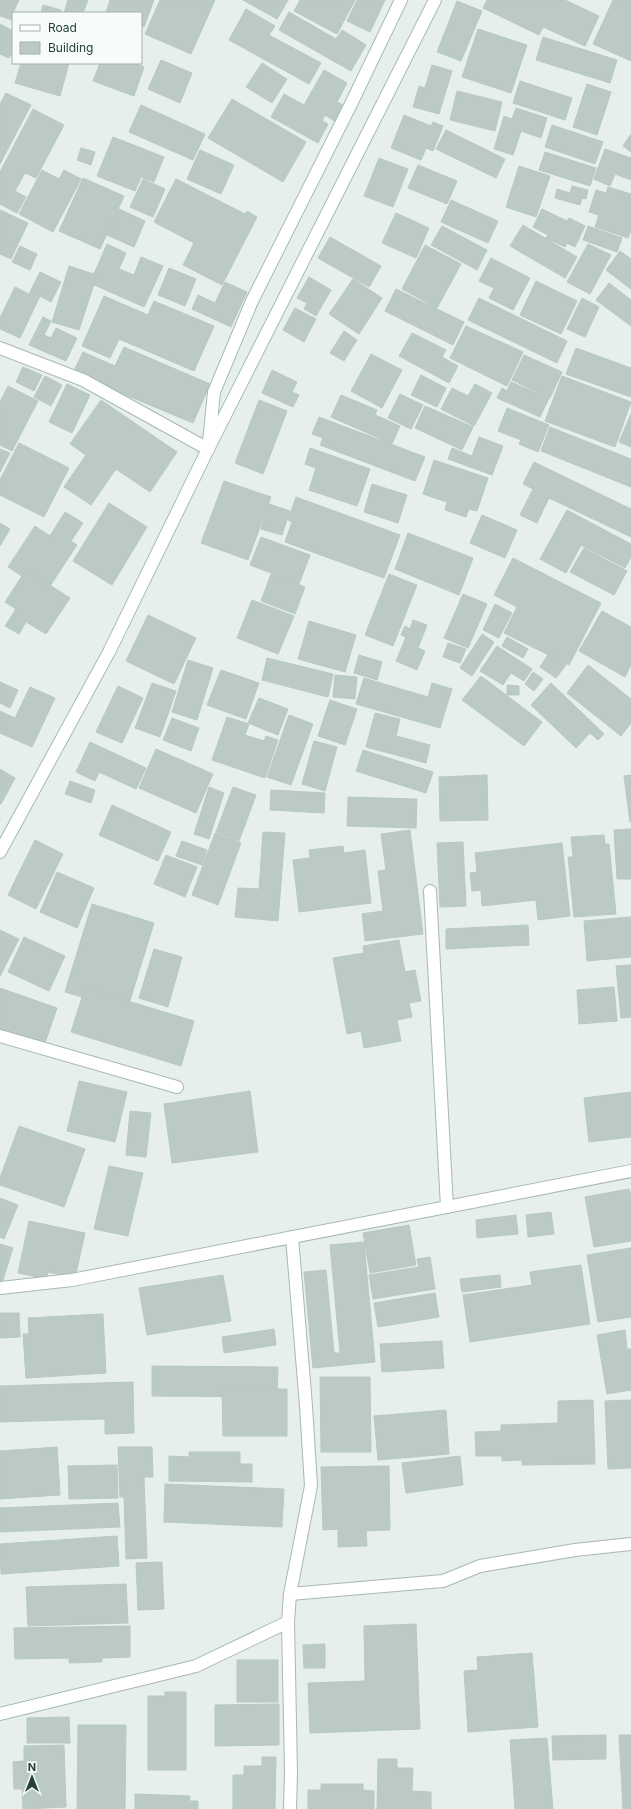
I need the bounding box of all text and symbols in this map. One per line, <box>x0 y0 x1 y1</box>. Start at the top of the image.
legend <box>12 12 142 64</box>
text: Road <box>48 20 77 35</box>
text: Building <box>48 40 93 55</box>
north arrow <box>12 1757 52 1797</box>
text: N <box>28 1760 36 1774</box>

